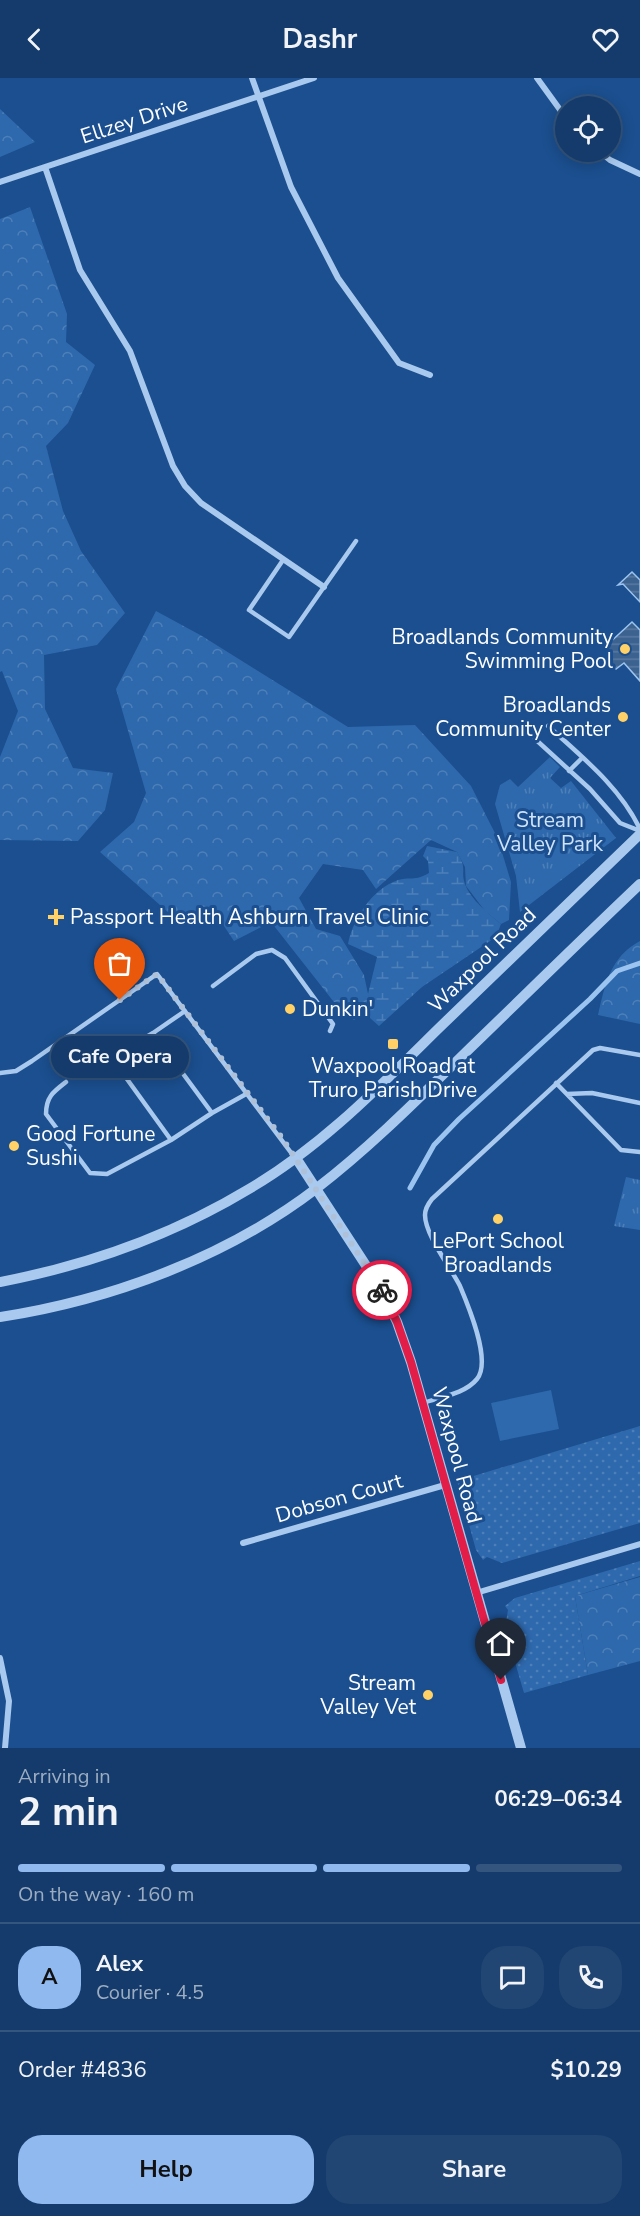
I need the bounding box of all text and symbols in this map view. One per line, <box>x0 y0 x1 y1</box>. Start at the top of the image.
text: Dashr <box>283 21 357 58</box>
icon: back <box>18 23 51 56</box>
icon: heart <box>589 23 622 56</box>
street label: Ellzey Drive <box>77 89 191 151</box>
map controls <box>555 96 621 162</box>
button: locate <box>555 96 621 162</box>
place label: Broadlands Community Swimming Pool <box>391 623 614 675</box>
marker: Broadlands Community Swimming Pool <box>618 642 632 656</box>
place label: Broadlands Community Center <box>435 691 611 743</box>
marker: Broadlands Community Center <box>616 710 630 724</box>
park label: Stream Valley Park <box>496 806 603 858</box>
street label: Waxpool Road <box>422 901 542 1019</box>
place label: Passport Health Ashburn Travel Clinic <box>70 903 429 931</box>
marker: Passport Health Ashburn Travel Clinic <box>47 908 65 926</box>
pin <box>94 938 145 1000</box>
icon: bag <box>103 947 136 980</box>
place label: Dunkin' <box>302 995 373 1023</box>
marker: Dunkin' <box>283 1002 297 1016</box>
callout: Cafe Opera <box>51 1036 189 1078</box>
marker: Waxpool Road at Truro Parish Drive <box>386 1037 400 1051</box>
text: Cafe Opera <box>68 1043 172 1070</box>
place label: Waxpool Road at Truro Parish Drive <box>309 1052 477 1104</box>
place label: Good Fortune Sushi <box>26 1120 155 1172</box>
marker: Good Fortune Sushi <box>7 1139 21 1153</box>
marker: LePort School Broadlands <box>491 1212 505 1226</box>
place label: LePort School Broadlands <box>432 1227 565 1279</box>
courier <box>352 1260 412 1320</box>
icon: bike <box>366 1274 399 1307</box>
street label: Waxpool Road <box>425 1384 489 1526</box>
street label: Dobson Court <box>272 1466 406 1529</box>
pin <box>475 1618 526 1680</box>
icon: home <box>484 1627 517 1660</box>
place label: Stream Valley Vet <box>319 1669 417 1721</box>
marker: Stream Valley Vet <box>421 1688 435 1702</box>
text: Arriving in <box>18 1763 111 1790</box>
text: 06:29–06:34 <box>494 1784 622 1814</box>
text: 2 min <box>18 1786 119 1839</box>
text: On the way · 160 m <box>18 1881 194 1908</box>
button: chat <box>481 1946 544 2009</box>
button: phone <box>559 1946 622 2009</box>
text: Alex <box>96 1949 143 1979</box>
text: A <box>41 1962 58 1992</box>
text: Courier · 4.5 <box>96 1979 204 2006</box>
text: Order #4836 <box>18 2055 147 2085</box>
text: $10.29 <box>551 2055 622 2085</box>
button: Help <box>18 2135 314 2204</box>
button: Share <box>326 2135 622 2204</box>

